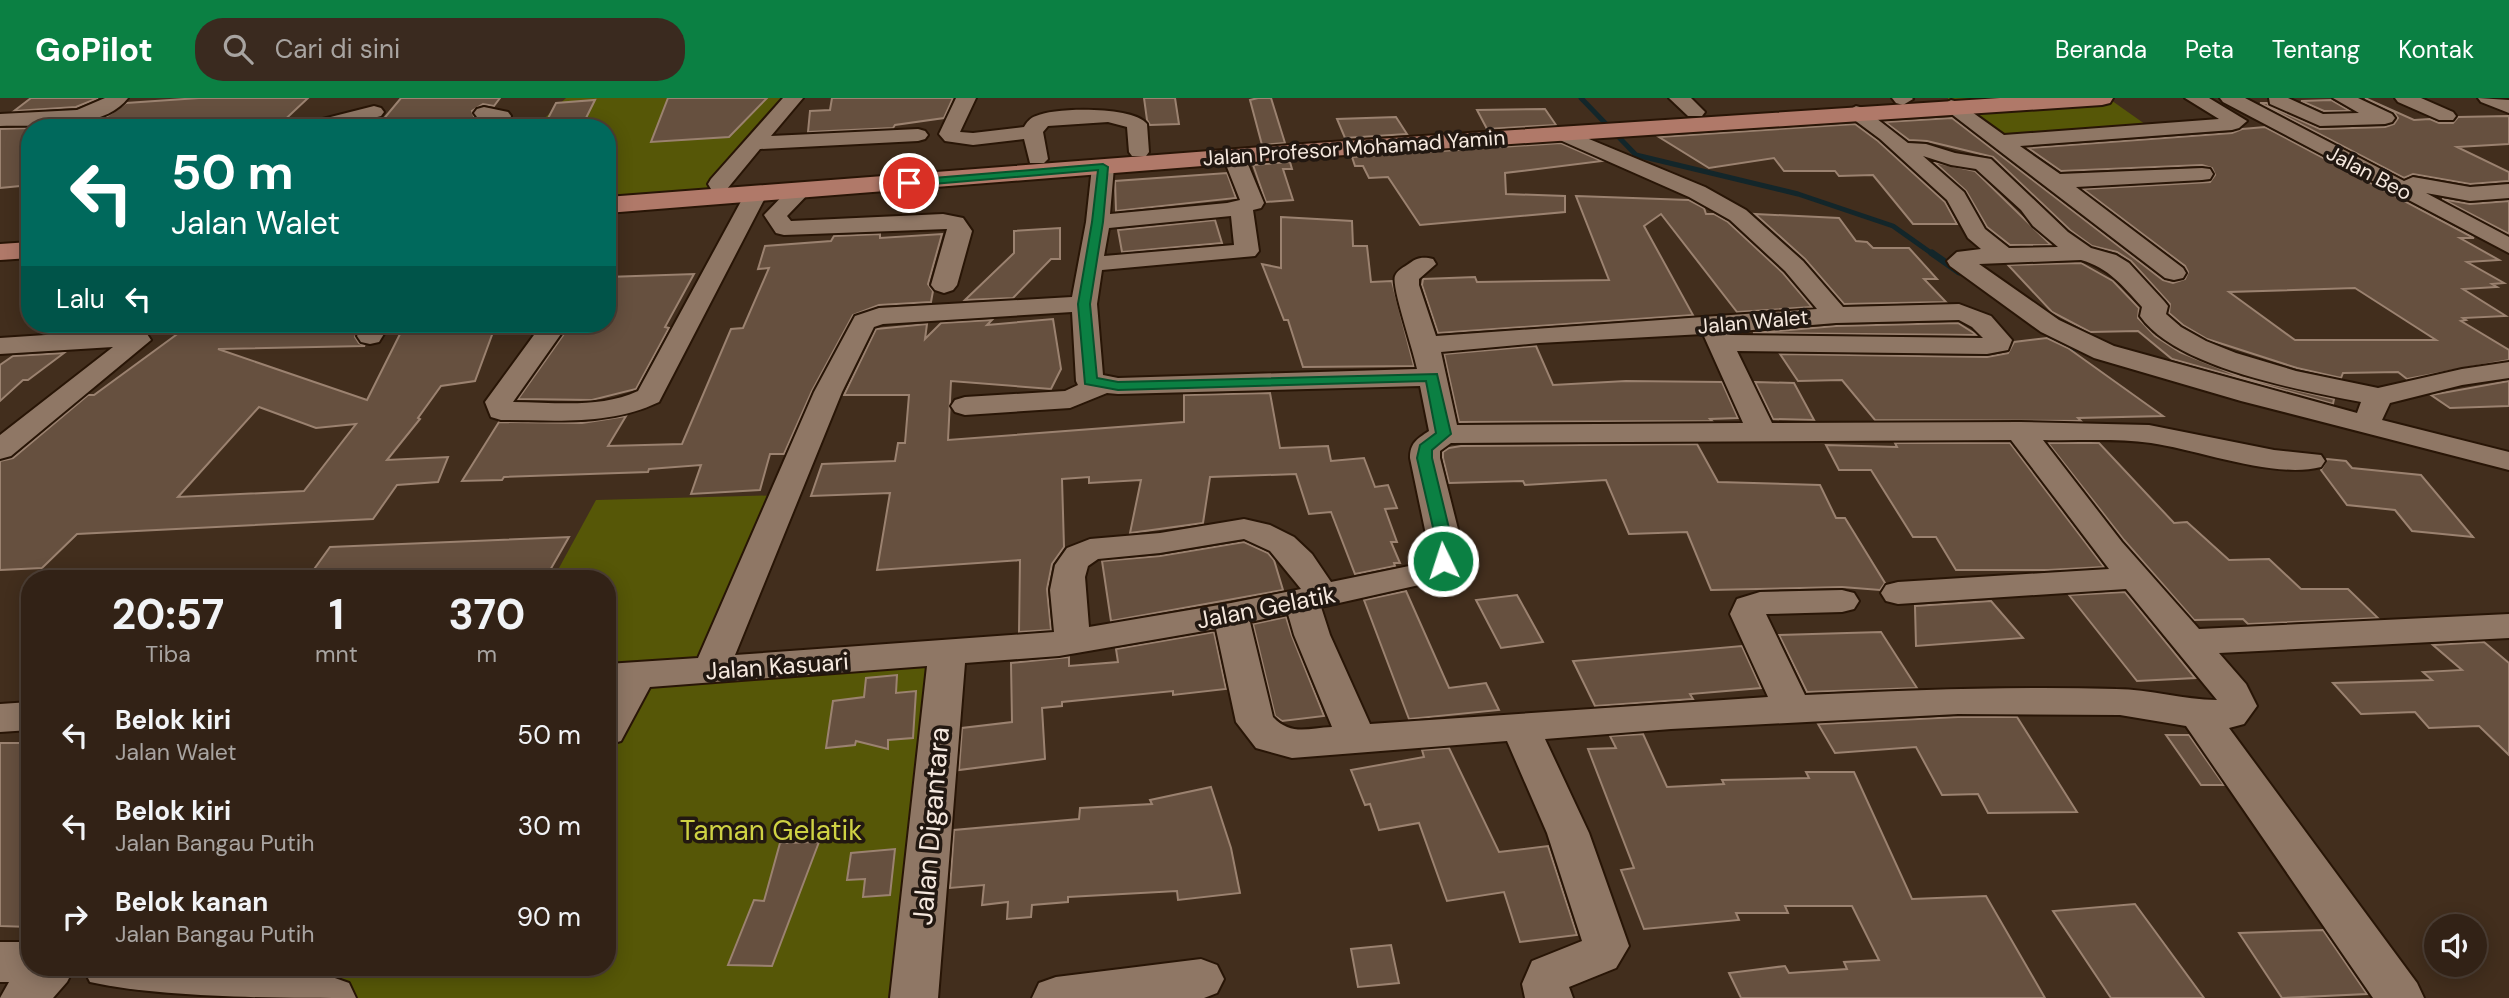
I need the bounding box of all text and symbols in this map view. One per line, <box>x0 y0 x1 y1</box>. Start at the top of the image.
search box <box>195 18 685 81</box>
text: GoPilot <box>35 28 153 71</box>
icon: search <box>219 30 257 68</box>
text: Cari di sini <box>275 32 400 66</box>
text: Beranda <box>2055 34 2147 65</box>
text: Peta <box>2185 34 2234 65</box>
text: Tentang <box>2272 34 2360 65</box>
text: Kontak <box>2398 34 2474 65</box>
street label: Jalan Profesor Mohamad Yamin <box>1202 123 1506 173</box>
street label: Jalan Beo <box>2321 139 2417 207</box>
text: 50 m <box>171 140 294 204</box>
icon: left <box>56 147 147 238</box>
pin <box>879 153 939 213</box>
icon: arrive <box>890 164 928 202</box>
text: Jalan Walet <box>171 202 340 244</box>
icon: left <box>119 280 157 318</box>
text: Lalu <box>56 282 105 316</box>
street label: Jalan Walet <box>1697 303 1809 341</box>
position arrow <box>1406 524 1480 598</box>
street label: Jalan Gelatik <box>1194 578 1338 636</box>
text: 20:57 <box>112 587 224 642</box>
text: 1 <box>329 587 344 642</box>
text: 370 <box>448 587 525 642</box>
text: Tiba <box>145 639 191 669</box>
text: mnt <box>315 639 358 669</box>
text: m <box>477 639 497 669</box>
street label: Jalan Kasuari <box>704 646 850 686</box>
text: Belok kiri <box>115 703 231 737</box>
icon: left <box>56 716 94 754</box>
text: 50 m <box>517 718 581 752</box>
street label: Jalan Digantara <box>904 725 958 927</box>
text: Jalan Walet <box>115 737 236 767</box>
text: Belok kiri <box>115 794 231 828</box>
icon: left <box>56 807 94 845</box>
text: 30 m <box>518 809 581 843</box>
park label: Taman Gelatik <box>680 812 862 849</box>
text: Jalan Bangau Putih <box>115 828 315 858</box>
text: Belok kanan <box>115 885 268 919</box>
icon: right <box>56 898 94 936</box>
text: 90 m <box>517 900 581 934</box>
map controls <box>2424 914 2487 977</box>
button: sound <box>2424 914 2487 977</box>
text: Jalan Bangau Putih <box>115 919 315 949</box>

